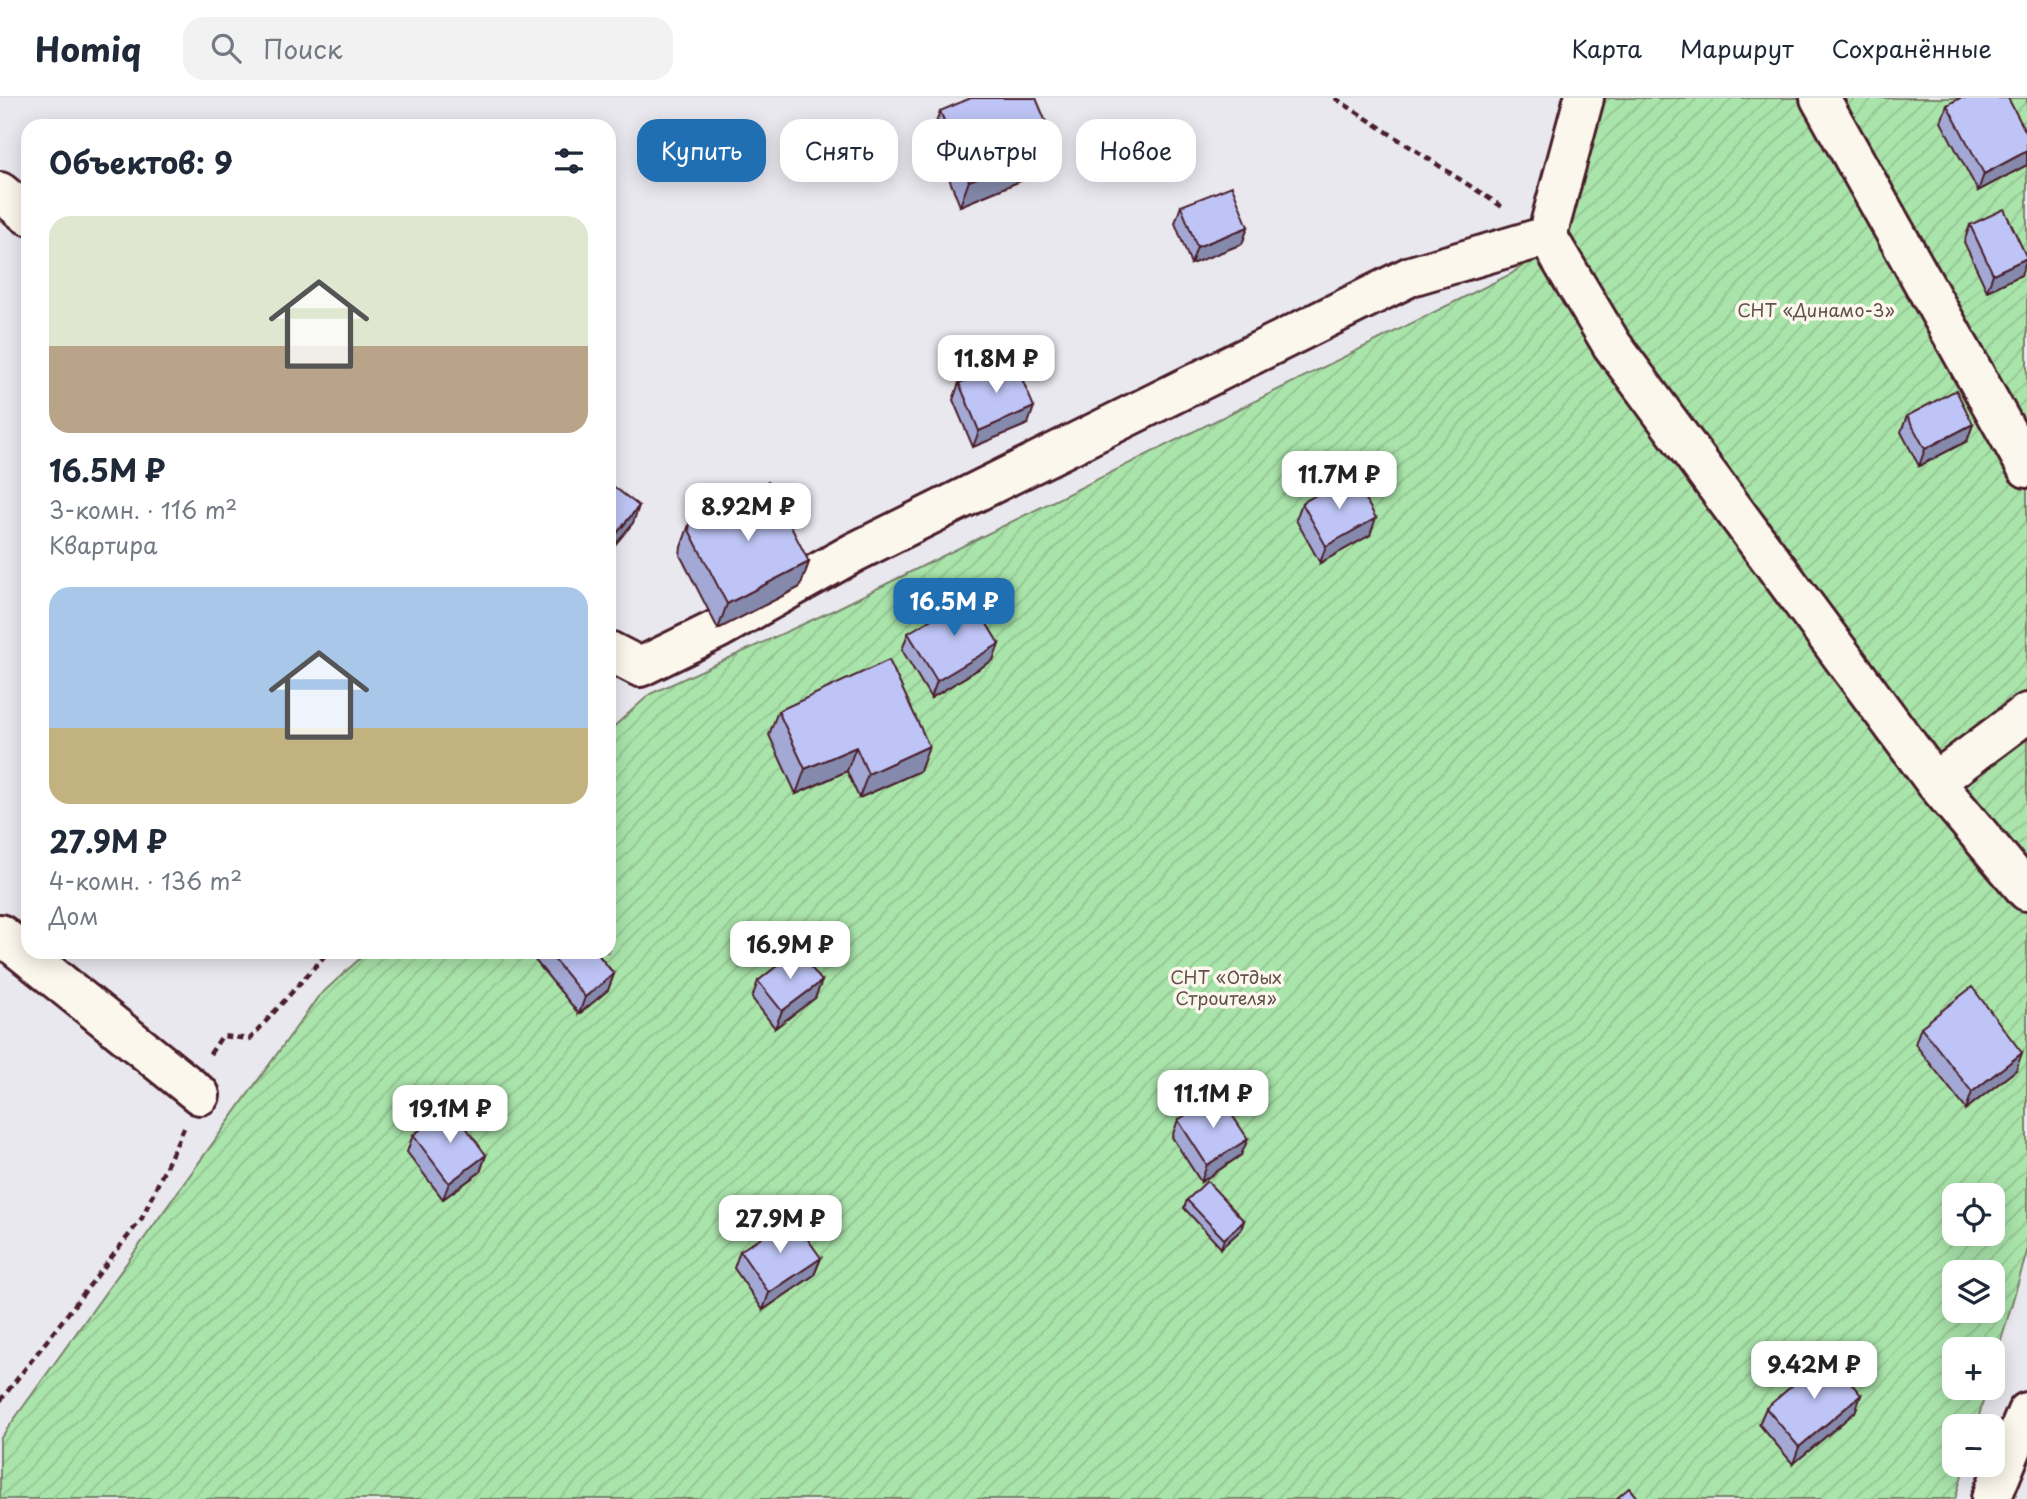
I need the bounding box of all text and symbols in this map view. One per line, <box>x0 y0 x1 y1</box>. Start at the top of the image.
search box <box>183 17 673 80</box>
text: Homiq <box>35 23 141 73</box>
icon: search <box>207 29 245 67</box>
text: Поиск <box>263 29 342 68</box>
text: Карта <box>1571 30 1642 66</box>
text: Маршрут <box>1680 30 1794 66</box>
text: Сохранённые <box>1832 30 1992 66</box>
chip: Купить <box>637 119 766 182</box>
chip: Снять <box>780 119 898 182</box>
chip: Фильтры <box>912 119 1062 182</box>
chip: Новое <box>1076 119 1196 182</box>
text: Объектов: 9 <box>49 139 233 184</box>
icon: filters <box>550 142 588 180</box>
icon: home <box>256 261 382 387</box>
park label: СНТ «Динамо-3» <box>1737 296 1895 323</box>
pin: 11.8M ₽ <box>931 336 1061 395</box>
text: 11.8M ₽ <box>954 340 1038 375</box>
text: 16.5M ₽ <box>49 447 165 492</box>
pin: 11.7M ₽ <box>1274 452 1404 511</box>
text: 11.7M ₽ <box>1298 456 1380 491</box>
pin: 8.92M ₽ <box>683 484 813 543</box>
text: 8.92M ₽ <box>701 488 795 523</box>
text: 3-комн. · 116 m² <box>49 492 237 527</box>
text: Квартира <box>49 527 157 562</box>
pin: 16.5M ₽ <box>889 578 1019 638</box>
text: 16.5M ₽ <box>909 583 999 618</box>
icon: home <box>256 632 382 758</box>
text: 27.9M ₽ <box>49 818 167 863</box>
text: 4-комн. · 136 m² <box>49 863 242 898</box>
text: Дом <box>49 898 98 933</box>
pin: 16.9M ₽ <box>725 922 855 981</box>
text: 16.9M ₽ <box>746 926 834 961</box>
park label: СНТ «Отдых Строителя» <box>1170 963 1282 1011</box>
pin: 11.1M ₽ <box>1148 1070 1278 1130</box>
text: 11.1M ₽ <box>1173 1075 1253 1110</box>
pin: 19.1M ₽ <box>385 1086 515 1145</box>
text: 19.1M ₽ <box>409 1090 491 1125</box>
map controls <box>1942 1183 2005 1477</box>
button: locate <box>1942 1183 2005 1246</box>
pin: 27.9M ₽ <box>715 1196 845 1255</box>
text: 27.9M ₽ <box>735 1200 825 1235</box>
button: layers <box>1942 1260 2005 1323</box>
button: + <box>1942 1337 2005 1400</box>
pin: 9.42M ₽ <box>1749 1342 1879 1401</box>
text: 9.42M ₽ <box>1767 1346 1861 1381</box>
button: − <box>1942 1414 2005 1477</box>

